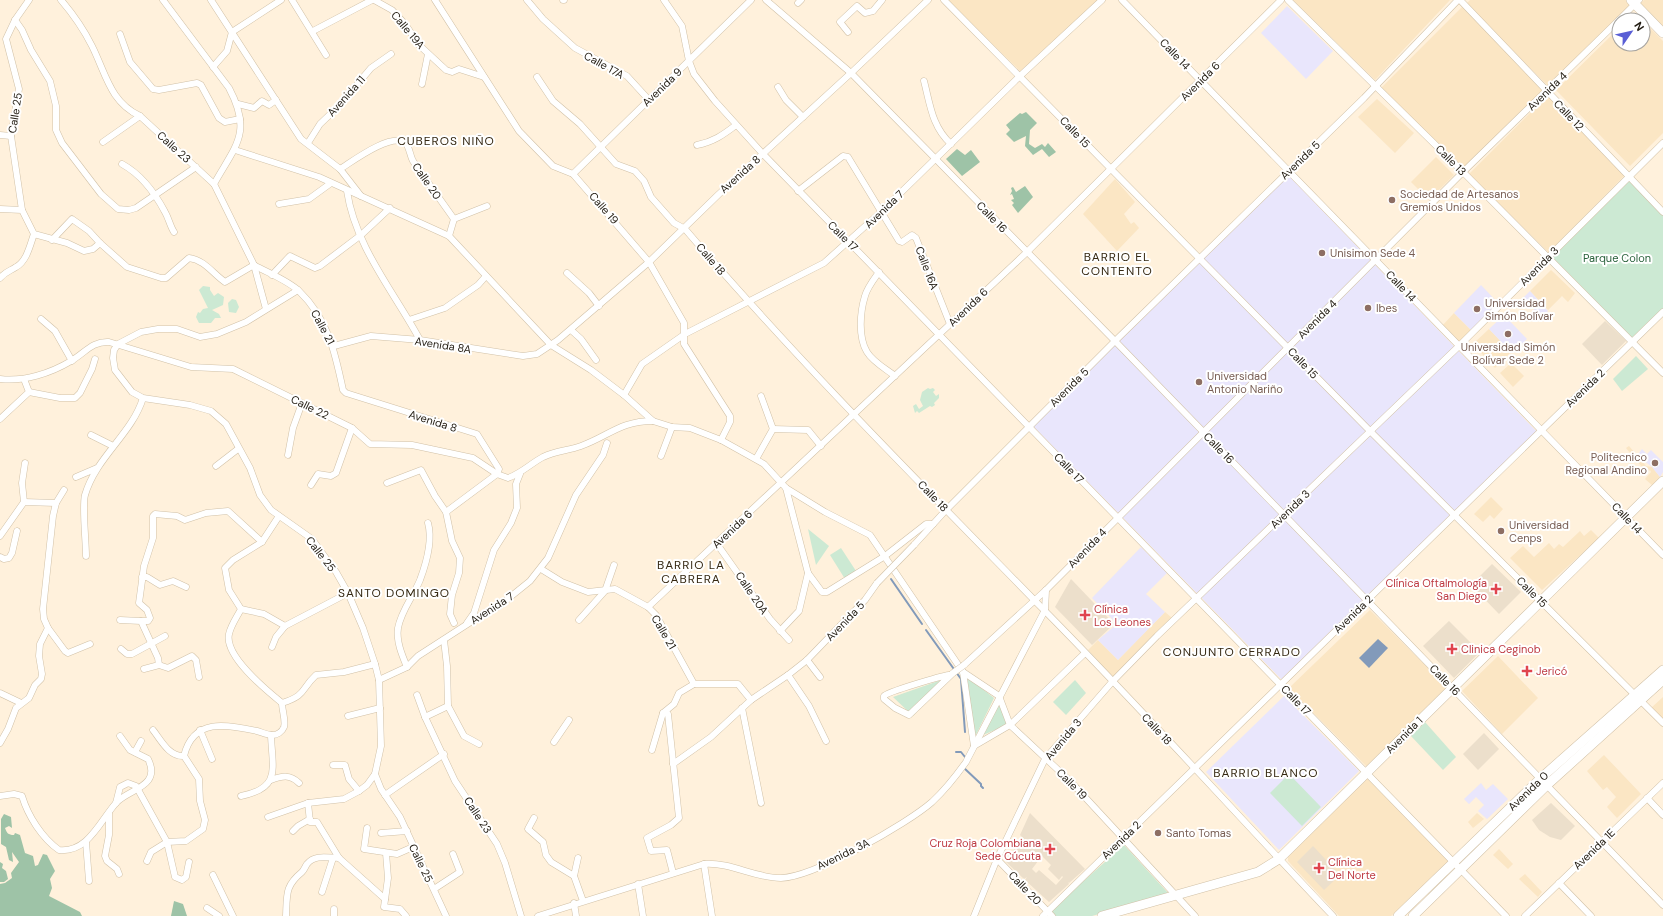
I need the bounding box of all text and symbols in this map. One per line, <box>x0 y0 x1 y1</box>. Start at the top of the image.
street label: Calle 19A <box>388 8 428 52</box>
north arrow <box>1611 12 1651 52</box>
text: N <box>1631 19 1647 34</box>
street label: Calle 14 <box>1157 35 1193 73</box>
street label: Calle 17A <box>582 48 626 82</box>
street label: Avenida 6 <box>1177 58 1223 104</box>
street label: Avenida 9 <box>639 64 685 109</box>
street label: Avenida 4 <box>1524 68 1570 113</box>
street label: Avenida 11 <box>324 73 368 119</box>
street label: Calle 25 <box>5 91 25 134</box>
street label: Calle 12 <box>1551 97 1587 133</box>
street label: Calle 15 <box>1057 113 1093 151</box>
street label: Calle 23 <box>154 128 194 166</box>
district label: CUBEROS NIÑO <box>397 133 495 149</box>
street label: Avenida 5 <box>1277 137 1323 182</box>
street label: Calle 13 <box>1433 142 1469 178</box>
street label: Avenida 8 <box>717 152 763 196</box>
street label: Calle 20 <box>409 160 445 202</box>
street label: Avenida 7 <box>861 187 907 231</box>
place label: Sociedad de Artesanos Gremios Unidos <box>1400 187 1519 214</box>
street label: Calle 19 <box>586 189 622 227</box>
marker: Sociedad de Artesanos Gremios Unidos <box>1387 195 1397 205</box>
street label: Calle 16 <box>974 198 1010 236</box>
street label: Calle 17 <box>825 218 861 254</box>
street label: Calle 18 <box>693 240 729 278</box>
street label: Avenida 3 <box>1516 243 1562 289</box>
street label: Calle 16A <box>912 244 942 292</box>
place label: Unisimon Sede 4 <box>1330 246 1416 260</box>
marker: Unisimon Sede 4 <box>1317 248 1327 258</box>
district label: BARRIO EL CONTENTO <box>1081 249 1153 279</box>
park label: Parque Colon <box>1583 251 1651 265</box>
street label: Calle 14 <box>1383 267 1419 305</box>
street label: Avenida 6 <box>945 284 991 329</box>
street label: Avenida 4 <box>1294 296 1340 342</box>
place label: Universidad Simón Bolívar <box>1485 296 1553 323</box>
place label: Ibes <box>1376 301 1397 315</box>
marker: Ibes <box>1363 303 1373 313</box>
marker: Universidad Simón Bolívar <box>1472 304 1482 314</box>
street label: Calle 21 <box>308 307 338 347</box>
marker: Universidad Simón Bolívar Sede 2 <box>1503 329 1513 339</box>
street label: Avenida 8A <box>414 334 472 356</box>
place label: Universidad Simón Bolívar Sede 2 <box>1461 340 1555 367</box>
street label: Calle 15 <box>1285 344 1321 382</box>
street label: Avenida 5 <box>1046 364 1092 410</box>
street label: Avenida 2 <box>1562 366 1608 410</box>
place label: Universidad Antonio Nariño <box>1207 369 1283 396</box>
marker: Universidad Antonio Nariño <box>1194 377 1204 387</box>
street label: Calle 22 <box>289 392 331 422</box>
street label: Avenida 8 <box>407 407 459 435</box>
street label: Calle 16 <box>1201 429 1237 467</box>
street label: Calle 17 <box>1051 450 1087 486</box>
place label: Politecnico Regional Andino <box>1566 450 1647 477</box>
marker: Politecnico Regional Andino <box>1650 458 1660 468</box>
street label: Calle 18 <box>915 477 951 515</box>
street label: Avenida 3 <box>1267 487 1313 531</box>
street label: Calle 14 <box>1609 499 1645 537</box>
street label: Avenida 6 <box>709 507 755 551</box>
place label: Universidad Cenps <box>1509 518 1569 545</box>
street label: Avenida 4 <box>1065 525 1110 571</box>
marker: Universidad Cenps <box>1496 526 1506 536</box>
street label: Calle 25 <box>303 534 339 575</box>
district label: BARRIO LA CABRERA <box>657 557 725 587</box>
street label: Calle 20A <box>733 569 771 617</box>
street label: Calle 15 <box>1514 574 1551 611</box>
place label: Clínica Oftalmología San Diego <box>1385 576 1487 603</box>
marker: Clínica Oftalmología San Diego <box>1490 583 1502 595</box>
district label: SANTO DOMINGO <box>338 585 450 601</box>
street label: Avenida 7 <box>468 589 517 627</box>
street label: Avenida 2 <box>1330 592 1376 636</box>
street label: Avenida 5 <box>823 598 868 644</box>
place label: Clínica Los Leones <box>1094 602 1151 629</box>
marker: Clínica Los Leones <box>1079 609 1091 621</box>
street label: Calle 21 <box>649 612 679 652</box>
place label: Clinica Ceginob <box>1461 642 1541 656</box>
marker: Clinica Ceginob <box>1446 643 1458 655</box>
district label: CONJUNTO CERRADO <box>1163 644 1301 660</box>
street label: Calle 16 <box>1427 661 1463 699</box>
place label: Jericó <box>1536 664 1567 678</box>
marker: Jericó <box>1521 665 1533 677</box>
street label: Calle 17 <box>1278 682 1314 718</box>
street label: Calle 18 <box>1139 710 1175 748</box>
street label: Avenida 1 <box>1383 714 1425 756</box>
street label: Avenida 3 <box>1042 715 1084 763</box>
district label: BARRIO BLANCO <box>1213 765 1319 781</box>
street label: Calle 19 <box>1054 766 1091 803</box>
street label: Avenida 0 <box>1505 768 1551 814</box>
street label: Calle 23 <box>461 794 495 836</box>
street label: Avenida 2 <box>1098 818 1144 862</box>
place label: Santo Tomas <box>1166 826 1231 840</box>
street label: Avenida 1E <box>1570 826 1618 872</box>
marker: Santo Tomas <box>1153 828 1163 838</box>
street label: Avenida 3A <box>814 835 872 873</box>
place label: Cruz Roja Colombiana Sede Cúcuta <box>929 836 1041 863</box>
street label: Calle 25 <box>406 842 436 885</box>
marker: Cruz Roja Colombiana Sede Cúcuta <box>1044 843 1056 855</box>
place label: Clínica Del Norte <box>1328 855 1376 882</box>
marker: Clínica Del Norte <box>1313 862 1325 874</box>
street label: Calle 20 <box>1005 868 1045 908</box>

